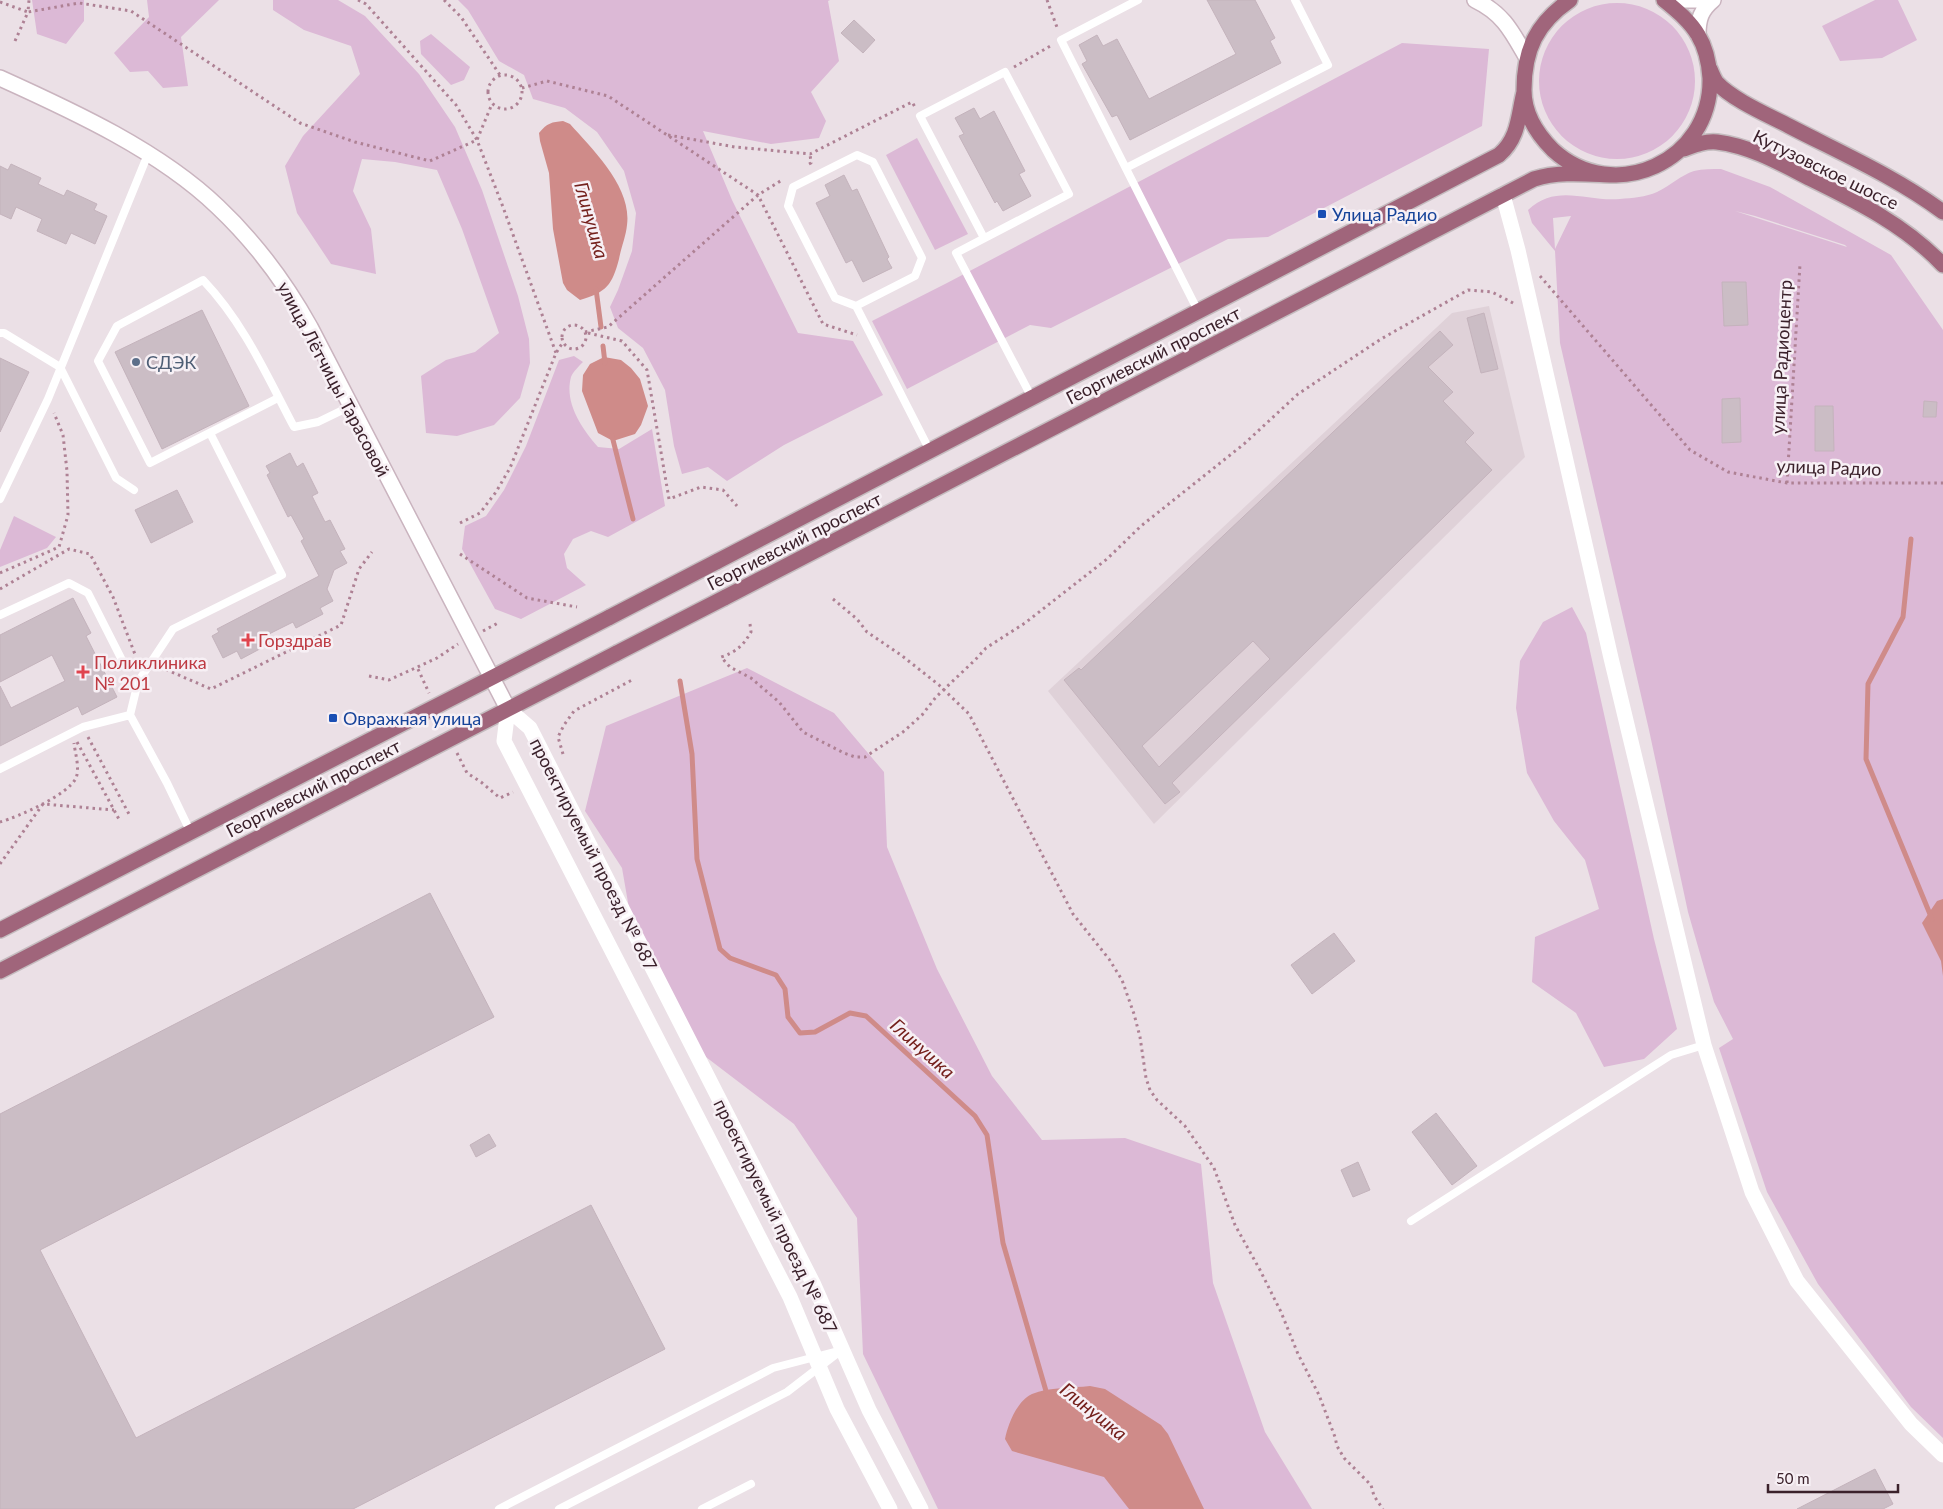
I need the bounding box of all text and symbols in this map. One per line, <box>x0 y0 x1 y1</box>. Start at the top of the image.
street label: Кутузовское шоссе <box>1750 124 1902 214</box>
water label: Глинушка <box>570 179 614 261</box>
place label: Улица Радио <box>1332 203 1437 225</box>
marker: Улица Радио <box>1316 208 1328 220</box>
street label: улица Лётчицы Тарасовой <box>273 278 395 480</box>
street label: улица Радиоцентр <box>1766 279 1796 435</box>
street label: Георгиевский проспект <box>1062 301 1244 409</box>
place label: СДЭК <box>146 351 196 373</box>
marker: СДЭК <box>130 356 142 368</box>
street label: улица Радио <box>1776 454 1882 480</box>
street label: Георгиевский проспект <box>703 487 885 595</box>
place label: Горздрав <box>258 629 332 651</box>
marker: Горздрав <box>242 634 254 646</box>
place label: Поликлиника № 201 <box>94 651 207 694</box>
marker: Поликлиника № 201 <box>76 665 90 679</box>
place label: Овражная улица <box>343 707 481 729</box>
marker: Овражная улица <box>327 712 339 724</box>
street label: Георгиевский проспект <box>222 734 404 842</box>
street label: проектируемый проезд № 687 <box>526 734 662 974</box>
water label: Глинушка <box>886 1013 960 1083</box>
street label: проектируемый проезд № 687 <box>710 1095 842 1337</box>
water label: Глинушка <box>1056 1377 1132 1445</box>
scale bar <box>1768 1462 1898 1494</box>
text: 50 m <box>1776 1469 1810 1487</box>

